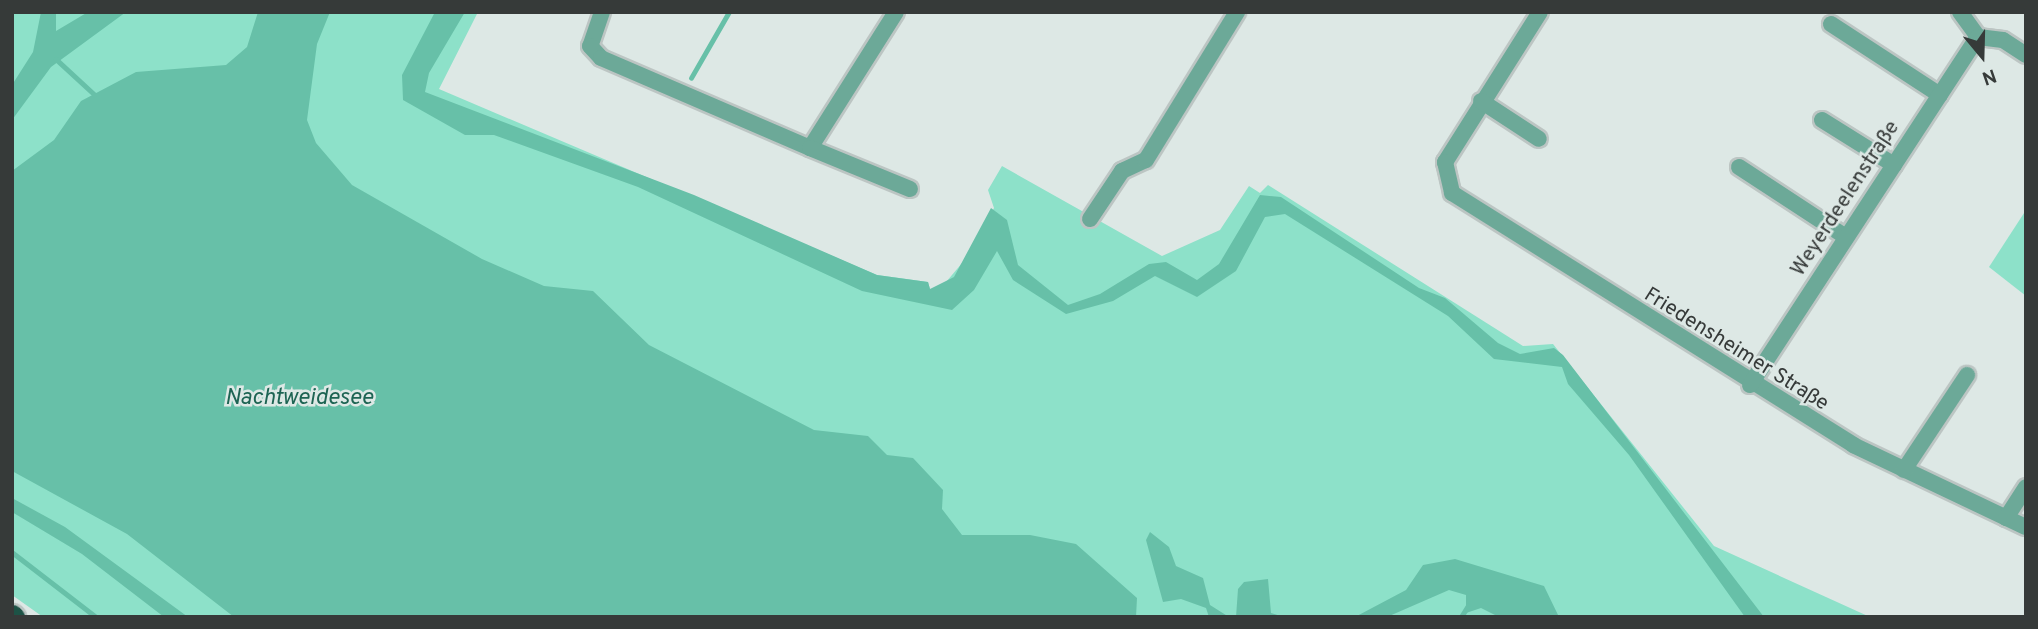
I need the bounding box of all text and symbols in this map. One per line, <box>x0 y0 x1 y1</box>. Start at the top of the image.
north arrow <box>1947 21 2017 91</box>
text: N <box>1978 62 1999 89</box>
street label: Weyerdeelenstraße <box>1786 117 1906 281</box>
street label: Friedensheimer Straße <box>1639 283 1833 417</box>
water label: Nachtweidesee <box>225 385 373 413</box>

